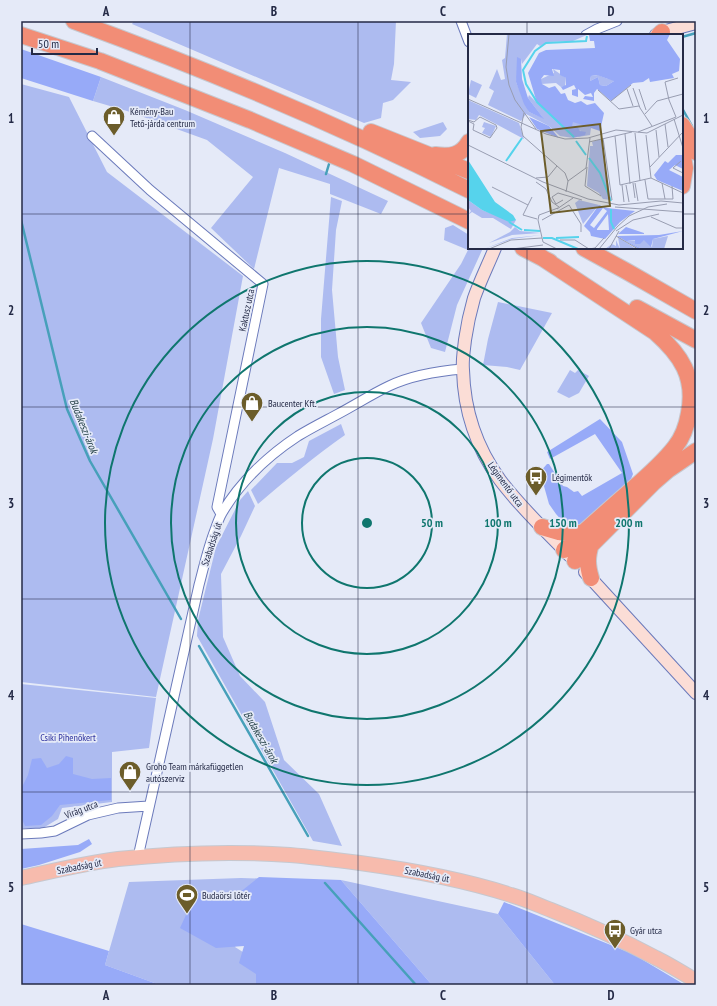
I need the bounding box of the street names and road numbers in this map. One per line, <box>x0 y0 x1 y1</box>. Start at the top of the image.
street label: Kaktusz utca <box>236 288 257 333</box>
street label: Légimentő utca <box>485 459 526 510</box>
street label: Szabadság út <box>198 520 225 568</box>
street label: Virág utca <box>62 797 100 822</box>
street label: Szabadság út <box>56 856 103 877</box>
street label: Szabadság út <box>403 864 451 885</box>

